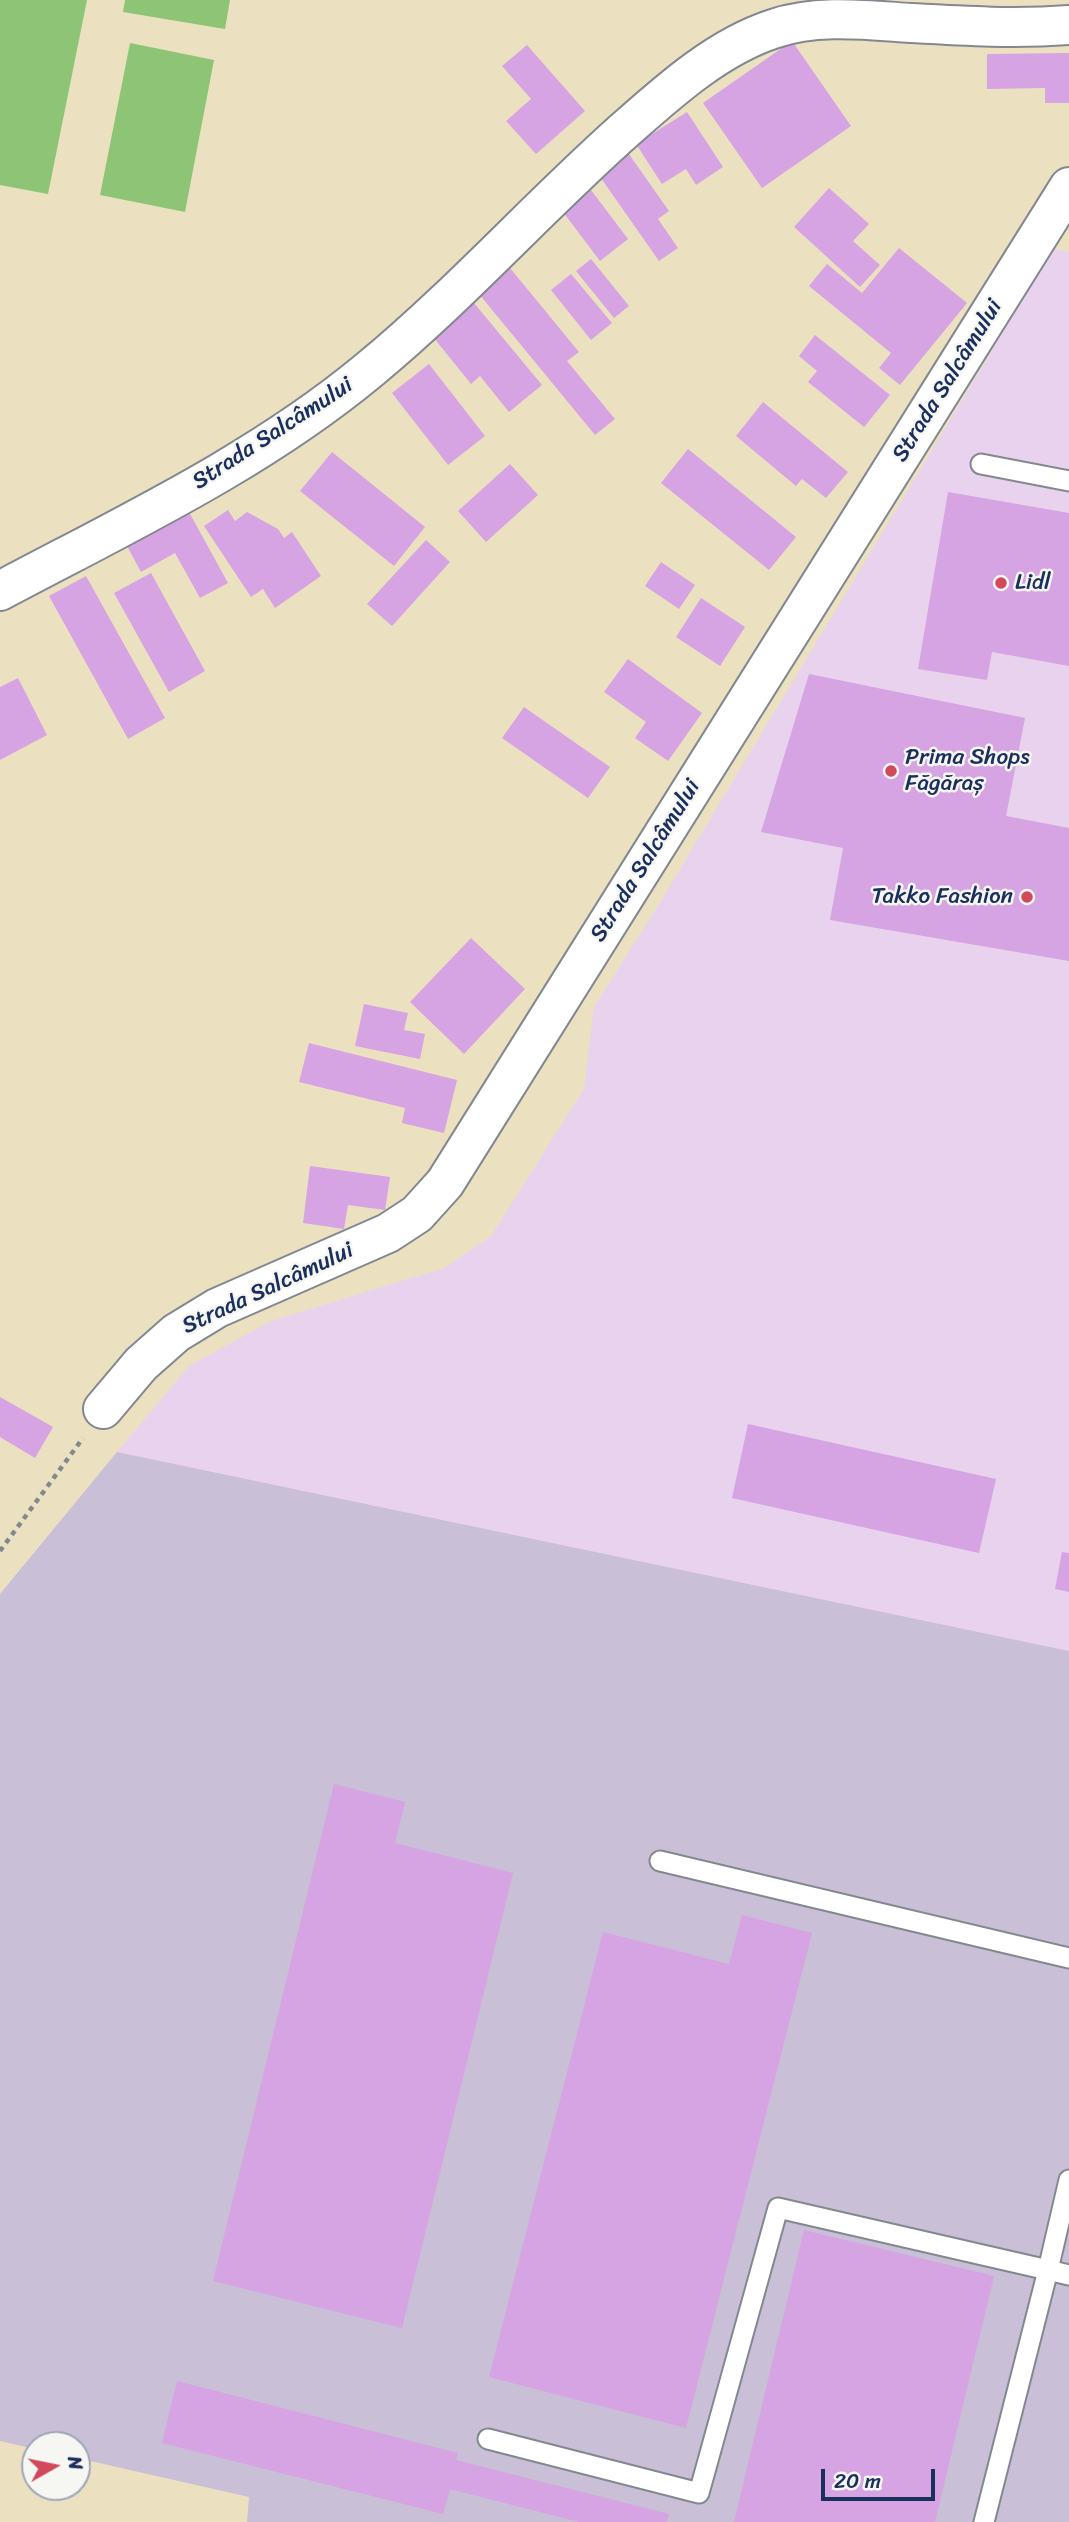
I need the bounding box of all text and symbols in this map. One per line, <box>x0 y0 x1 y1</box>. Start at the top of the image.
street label: Strada Salcâmului <box>887 295 1009 467</box>
street label: Strada Salcâmului <box>188 372 358 496</box>
place label: Lidl <box>1015 569 1051 597</box>
marker: Lidl <box>993 575 1009 591</box>
place label: Prima Shops Făgăraș <box>905 744 1030 798</box>
marker: Prima Shops Făgăraș <box>883 763 899 779</box>
street label: Strada Salcâmului <box>585 775 707 947</box>
place label: Takko Fashion <box>872 883 1013 911</box>
marker: Takko Fashion <box>1019 889 1035 905</box>
street label: Strada Salcâmului <box>178 1237 358 1341</box>
north arrow <box>21 2431 91 2501</box>
text: N <box>58 2454 93 2472</box>
scale bar <box>824 2456 938 2500</box>
text: 20 m <box>834 2462 881 2500</box>

